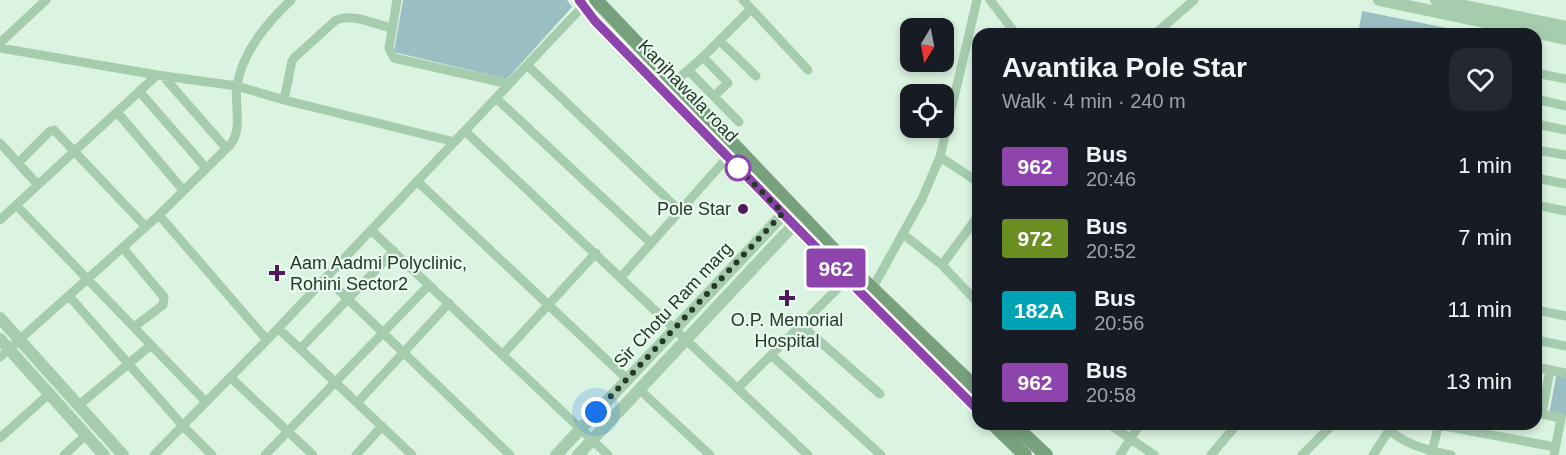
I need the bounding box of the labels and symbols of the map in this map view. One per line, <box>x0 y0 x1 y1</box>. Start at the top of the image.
north arrow <box>900 18 954 72</box>
street label: Kanjhawala road <box>634 36 742 146</box>
unlabelled marker <box>725 155 751 181</box>
place label: Pole Star <box>657 199 731 219</box>
marker: Pole Star <box>736 202 750 216</box>
street label: Sir Chotu Ram marg <box>610 238 736 372</box>
line badge: 962 <box>802 248 870 288</box>
place label: Aam Aadmi Polyclinic, Rohini Sector2 <box>290 253 467 294</box>
marker: Aam Aadmi Polyclinic, Rohini Sector2 <box>268 264 286 282</box>
marker: O.P. Memorial Hospital <box>778 289 796 307</box>
place label: O.P. Memorial Hospital <box>731 310 843 351</box>
your location <box>581 397 611 427</box>

